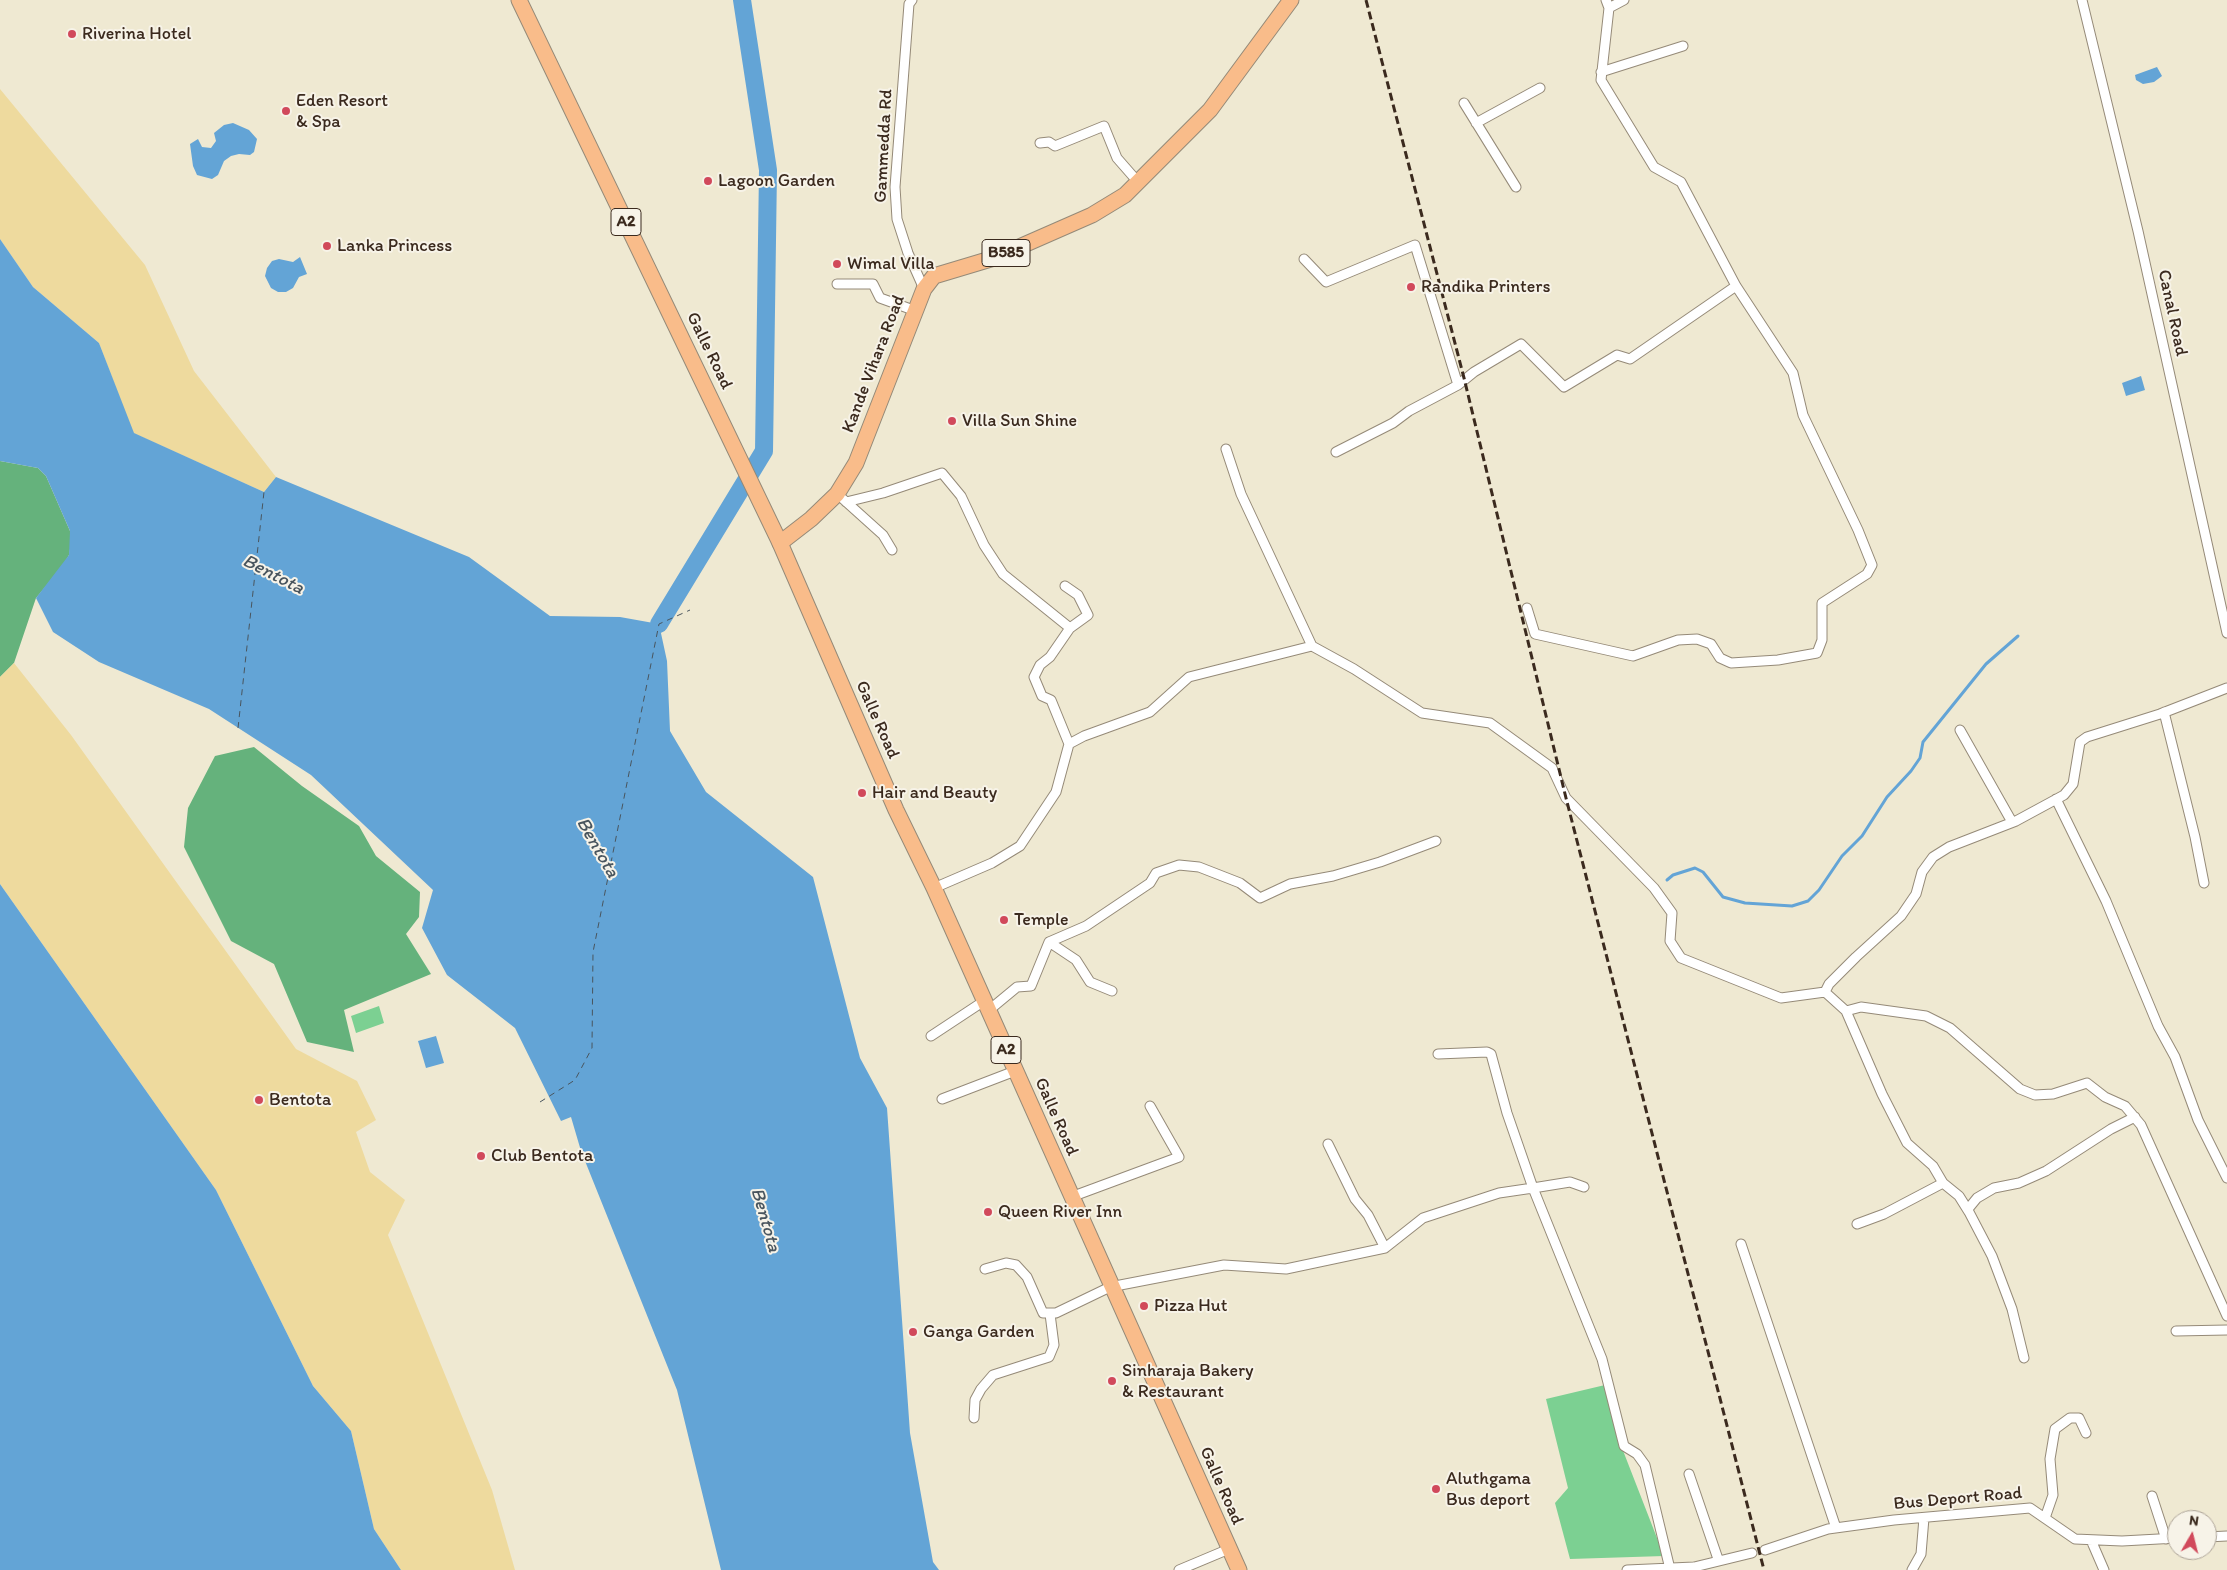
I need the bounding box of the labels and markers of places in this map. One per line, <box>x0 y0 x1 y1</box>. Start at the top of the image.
place label: Riverina Hotel <box>82 23 191 45</box>
marker: Riverina Hotel <box>66 28 78 40</box>
place label: Eden Resort & Spa <box>296 90 388 132</box>
marker: Eden Resort & Spa <box>280 105 292 117</box>
place label: Lagoon Garden <box>718 170 835 192</box>
marker: Lagoon Garden <box>702 175 714 187</box>
place label: Lanka Princess <box>337 235 452 257</box>
marker: Lanka Princess <box>321 240 333 252</box>
place label: Wimal Villa <box>847 253 934 275</box>
marker: Wimal Villa <box>831 258 843 270</box>
place label: Randika Printers <box>1421 276 1550 298</box>
marker: Randika Printers <box>1405 281 1417 293</box>
place label: Villa Sun Shine <box>962 410 1077 432</box>
marker: Villa Sun Shine <box>946 415 958 427</box>
place label: Hair and Beauty <box>872 782 997 804</box>
marker: Hair and Beauty <box>856 787 868 799</box>
place label: Temple <box>1014 909 1069 931</box>
marker: Temple <box>998 914 1010 926</box>
place label: Bentota <box>269 1089 331 1111</box>
marker: Bentota <box>253 1094 265 1106</box>
place label: Club Bentota <box>491 1145 593 1167</box>
marker: Club Bentota <box>475 1150 487 1162</box>
place label: Queen River Inn <box>998 1201 1122 1223</box>
marker: Queen River Inn <box>982 1206 994 1218</box>
place label: Pizza Hut <box>1154 1295 1228 1317</box>
marker: Pizza Hut <box>1138 1300 1150 1312</box>
place label: Ganga Garden <box>923 1321 1034 1343</box>
marker: Ganga Garden <box>907 1326 919 1338</box>
place label: Sinharaja Bakery & Restaurant <box>1122 1360 1253 1402</box>
marker: Sinharaja Bakery & Restaurant <box>1106 1375 1118 1387</box>
place label: Aluthgama Bus deport <box>1446 1468 1531 1510</box>
marker: Aluthgama Bus deport <box>1430 1483 1442 1495</box>

